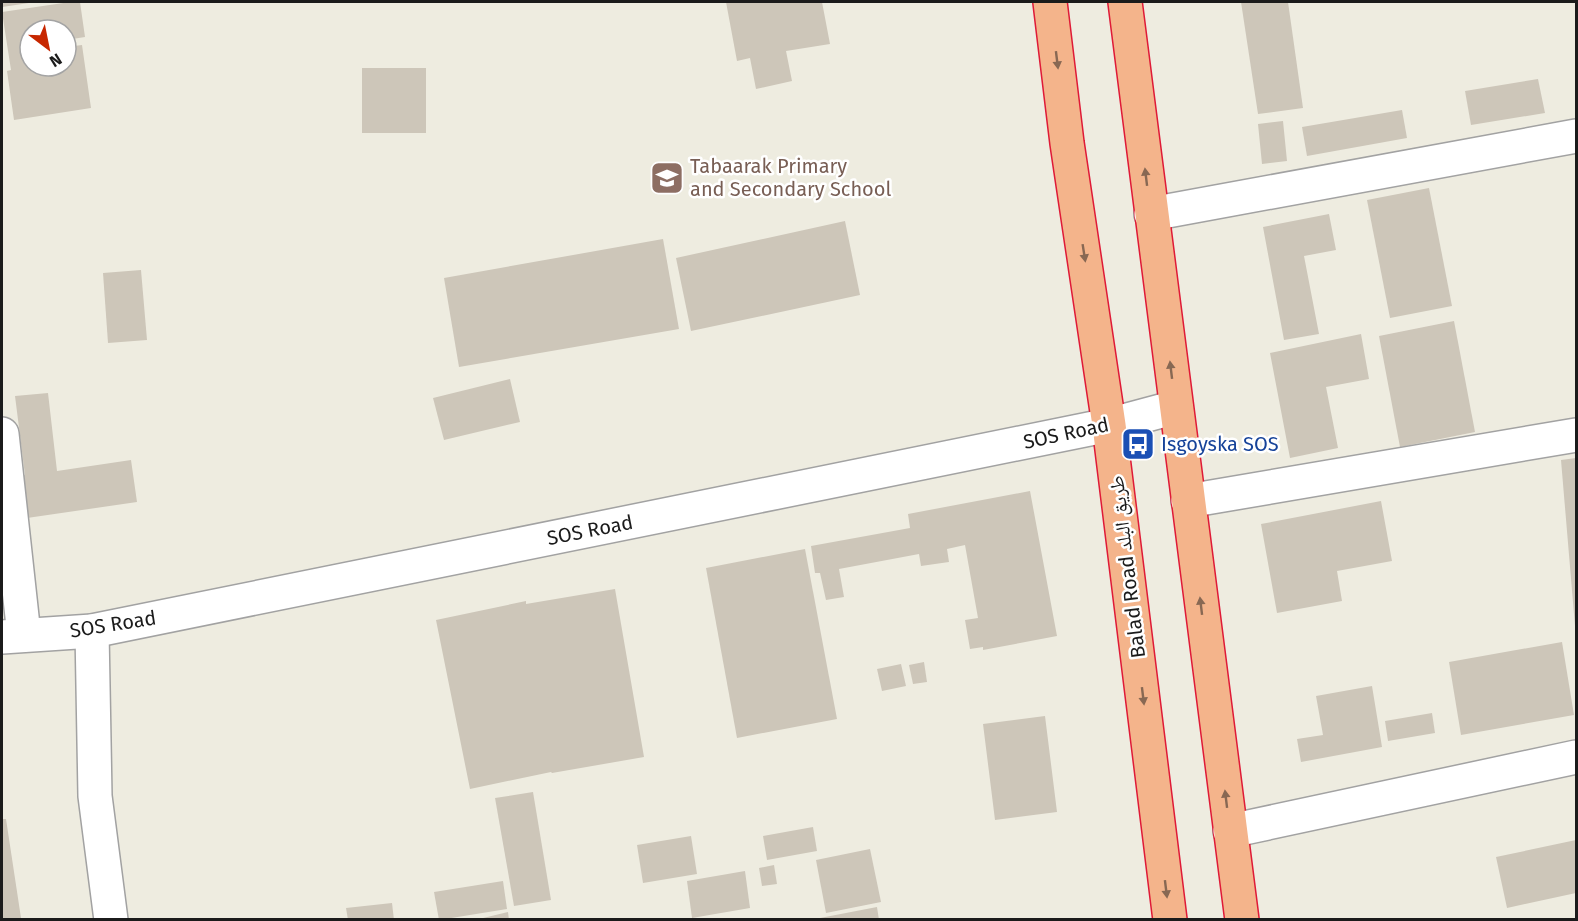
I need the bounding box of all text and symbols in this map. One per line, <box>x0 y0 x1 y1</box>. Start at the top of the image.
north arrow <box>18 18 78 78</box>
text: N <box>46 49 65 71</box>
one-way arrow <box>1052 50 1062 69</box>
place label: Tabaarak Primary and Secondary School <box>690 154 891 201</box>
school or university icon: Tabaarak Primary and Secondary School <box>649 160 685 196</box>
one-way arrow <box>1142 168 1151 187</box>
one-way arrow <box>1079 243 1088 262</box>
one-way arrow <box>1167 361 1176 380</box>
street label: SOS Road <box>1021 412 1111 454</box>
bus stop icon: Isgoyska SOS <box>1120 426 1156 462</box>
place label: Isgoyska SOS <box>1161 432 1279 456</box>
street label: Balad Road طريق البلد <box>1104 474 1150 660</box>
street label: SOS Road <box>545 510 635 550</box>
one-way arrow <box>1197 596 1206 615</box>
street label: SOS Road <box>68 605 158 643</box>
one-way arrow <box>1138 686 1147 705</box>
one-way arrow <box>1222 789 1231 808</box>
one-way arrow <box>1162 880 1171 899</box>

